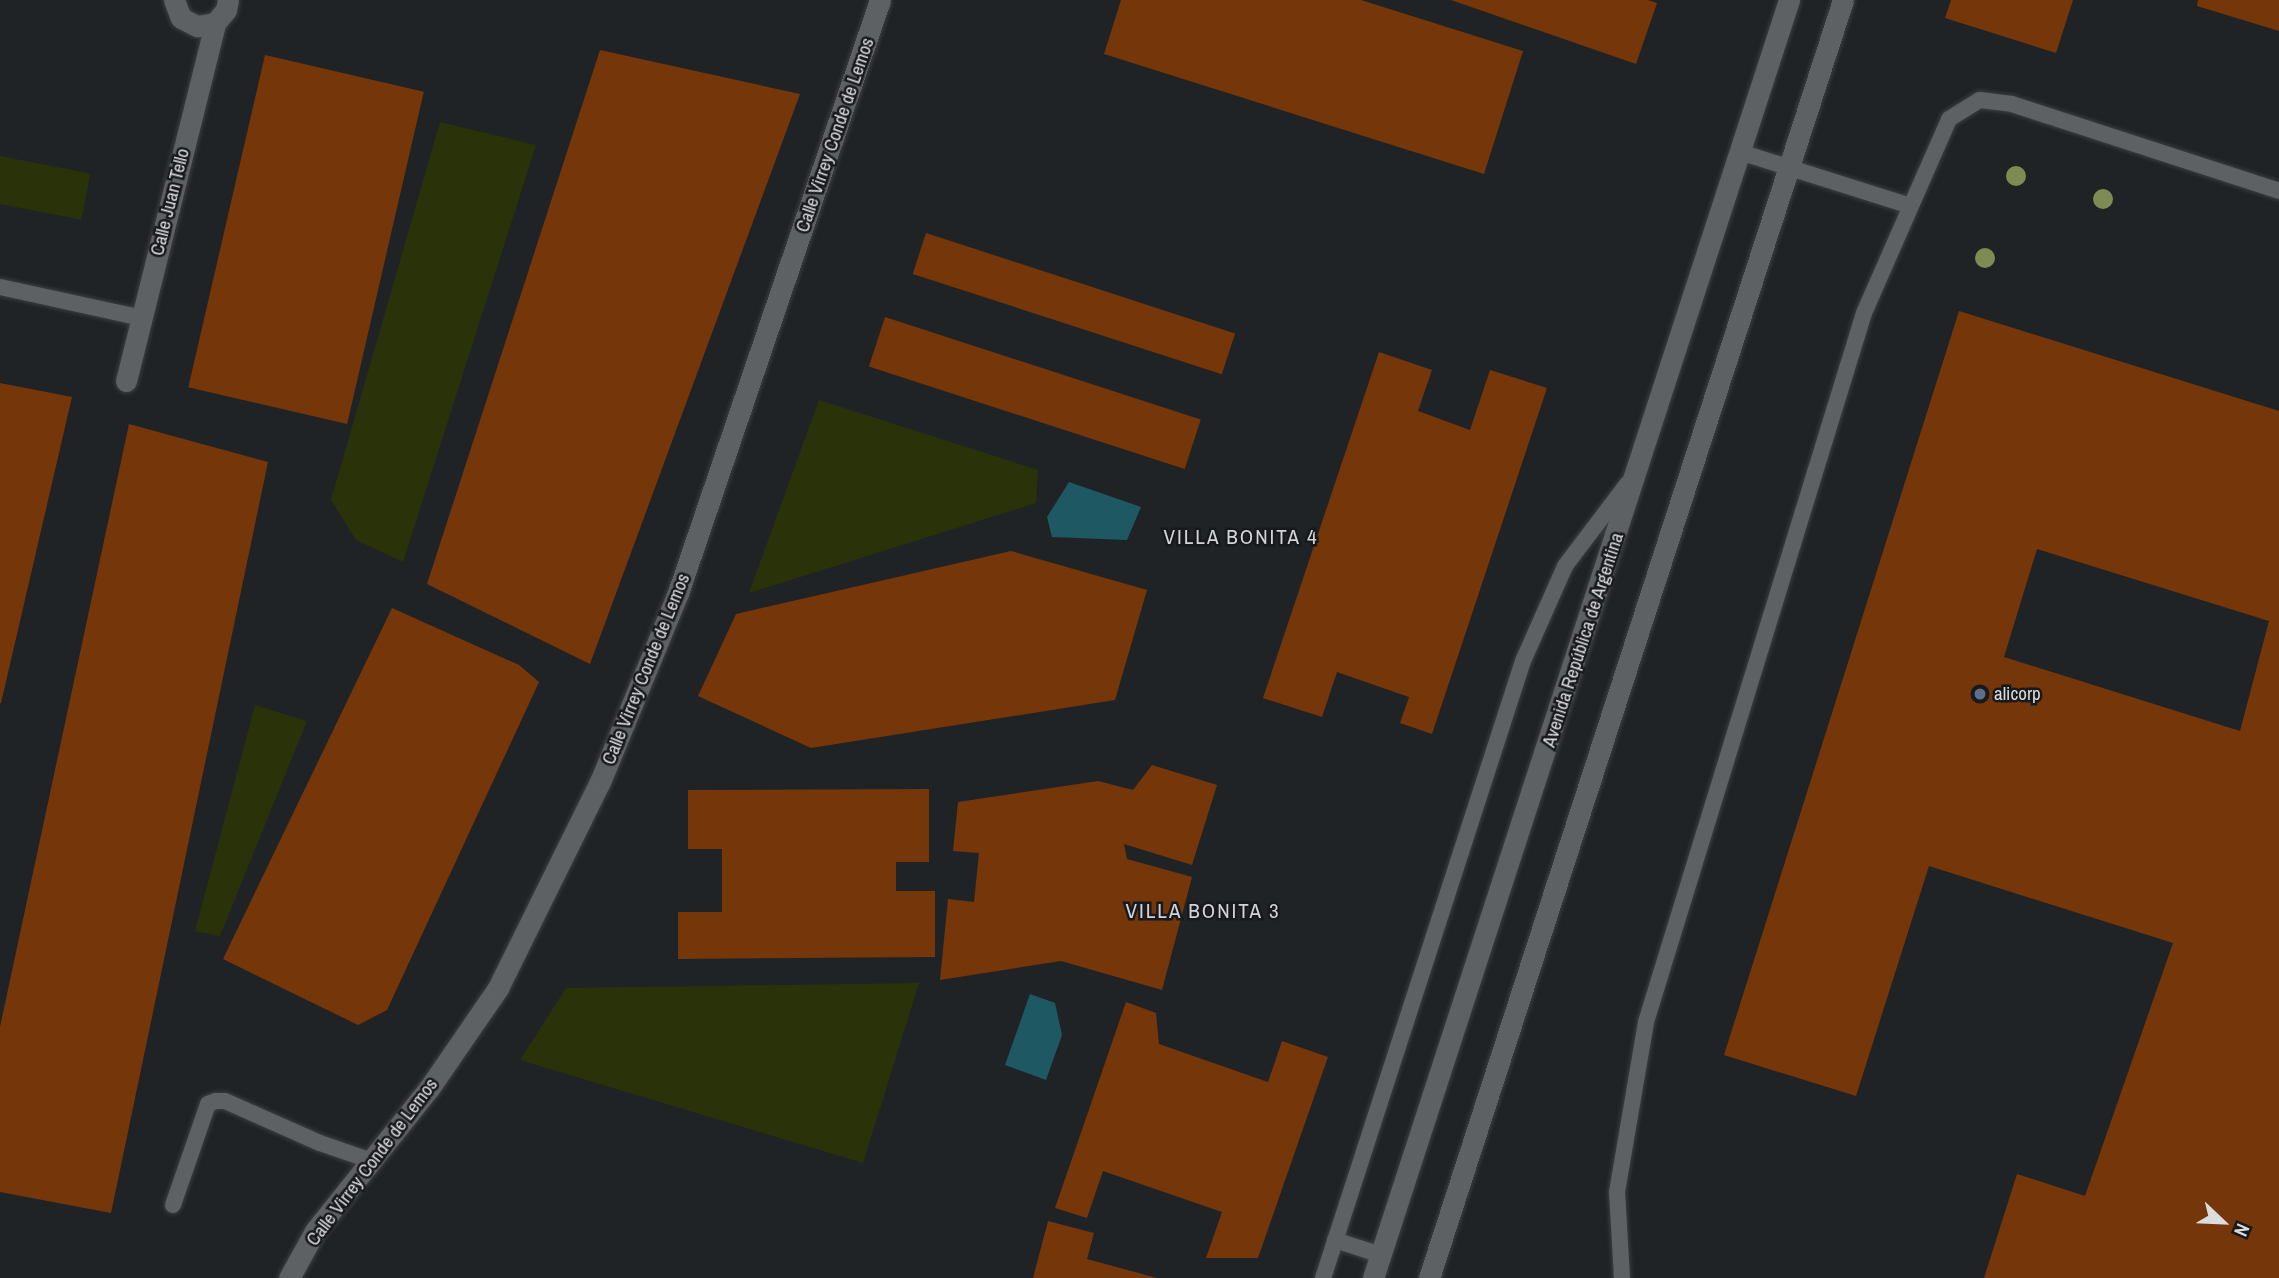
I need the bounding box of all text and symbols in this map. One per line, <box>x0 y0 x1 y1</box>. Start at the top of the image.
street label: Calle Virrey Conde de Lemos <box>791 35 879 235</box>
street label: Calle Juan Tello <box>146 146 194 258</box>
district label: VILLA BONITA 4 <box>1164 524 1318 550</box>
street label: Avenida República de Argentina <box>1537 530 1629 750</box>
street label: Calle Virrey Conde de Lemos <box>597 570 695 768</box>
place label: alicorp <box>1994 683 2041 705</box>
marker: alicorp <box>1972 686 1988 702</box>
district label: VILLA BONITA 3 <box>1126 898 1280 924</box>
street label: Calle Virrey Conde de Lemos <box>301 1074 443 1250</box>
north arrow <box>2188 1187 2258 1257</box>
text: N <box>2228 1220 2256 1240</box>

